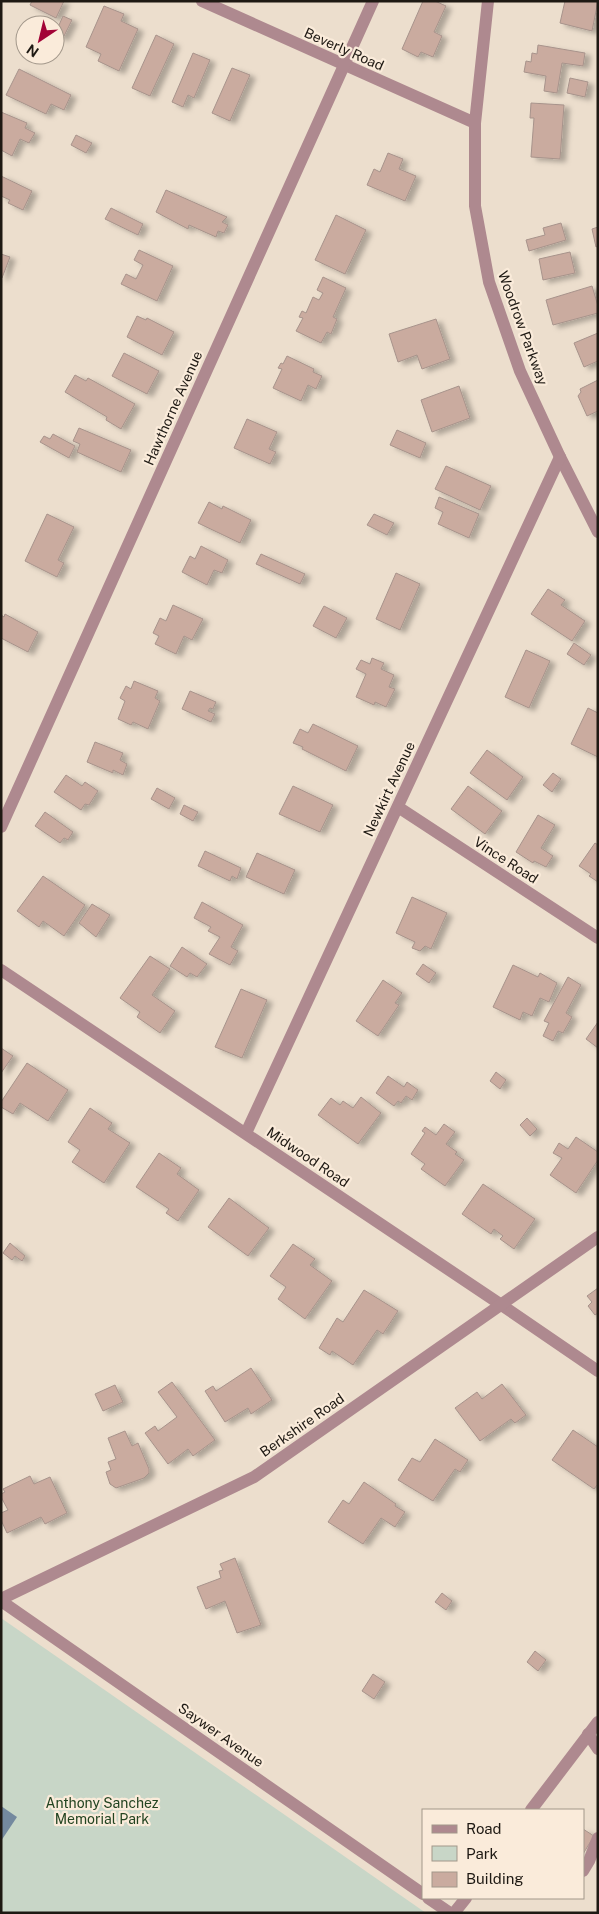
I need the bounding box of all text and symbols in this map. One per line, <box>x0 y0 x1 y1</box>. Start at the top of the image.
north arrow <box>15 15 65 65</box>
street label: Beverly Road <box>302 24 386 74</box>
text: N <box>23 41 42 60</box>
street label: Woodrow Parkway <box>495 269 551 388</box>
street label: Hawthorne Avenue <box>141 348 205 468</box>
street label: Newkirt Avenue <box>360 739 418 839</box>
street label: Vince Road <box>471 833 541 887</box>
street label: Midwood Road <box>264 1124 352 1190</box>
street label: Berkshire Road <box>257 1390 347 1460</box>
street label: Saywer Avenue <box>175 1700 267 1770</box>
park label: Anthony Sanchez Memorial Park <box>45 1795 159 1827</box>
legend <box>422 1809 584 1899</box>
text: Road <box>466 1820 502 1837</box>
text: Park <box>466 1845 498 1862</box>
text: Building <box>466 1870 524 1887</box>

